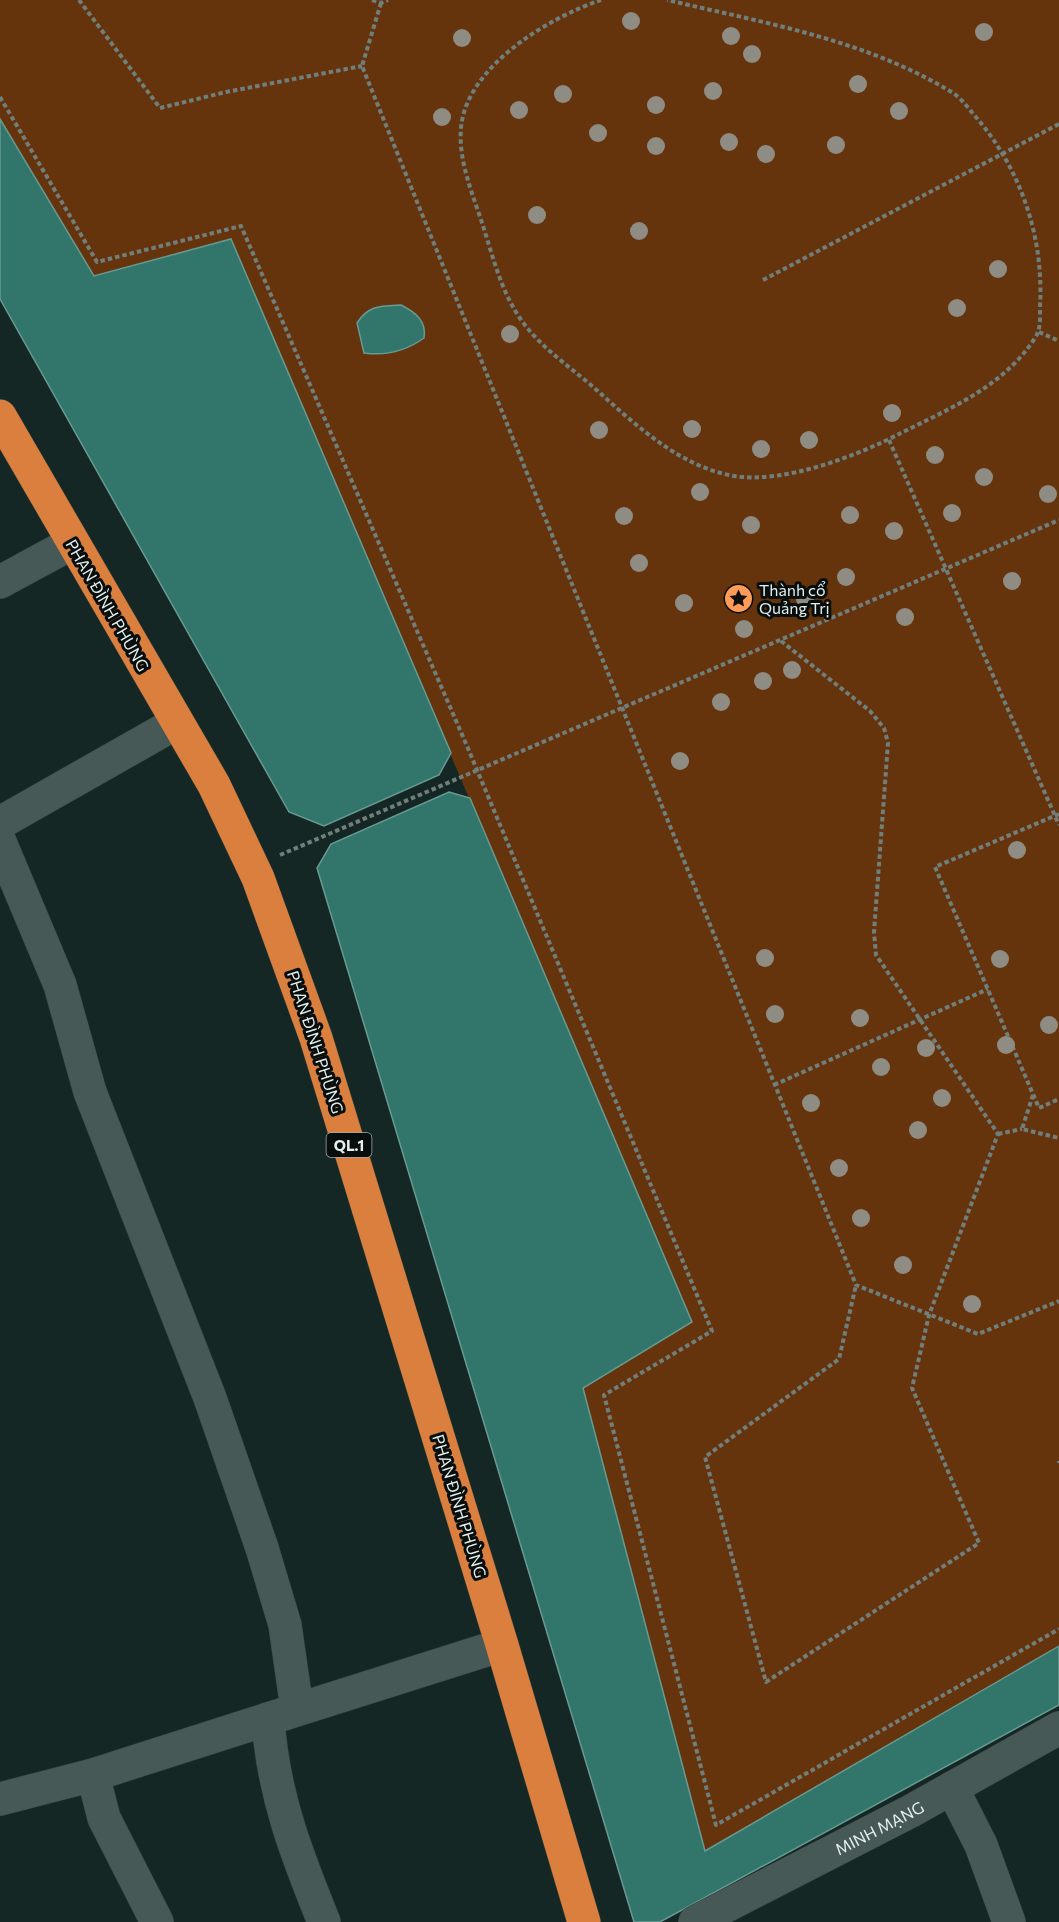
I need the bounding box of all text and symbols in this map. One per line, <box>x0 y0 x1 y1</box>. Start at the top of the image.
street label: PHAN ĐÌNH PHÙNG <box>62 536 154 674</box>
place label: Thành cổ Quảng Trị <box>759 580 830 617</box>
place icon: Thành cổ Quảng Trị <box>722 582 754 614</box>
street label: PHAN ĐÌNH PHÙNG <box>284 968 348 1116</box>
road number: QL.1 <box>326 1133 372 1157</box>
street label: PHAN ĐÌNH PHÙNG <box>429 1432 491 1580</box>
street label: MINH MẠNG <box>832 1796 927 1858</box>

